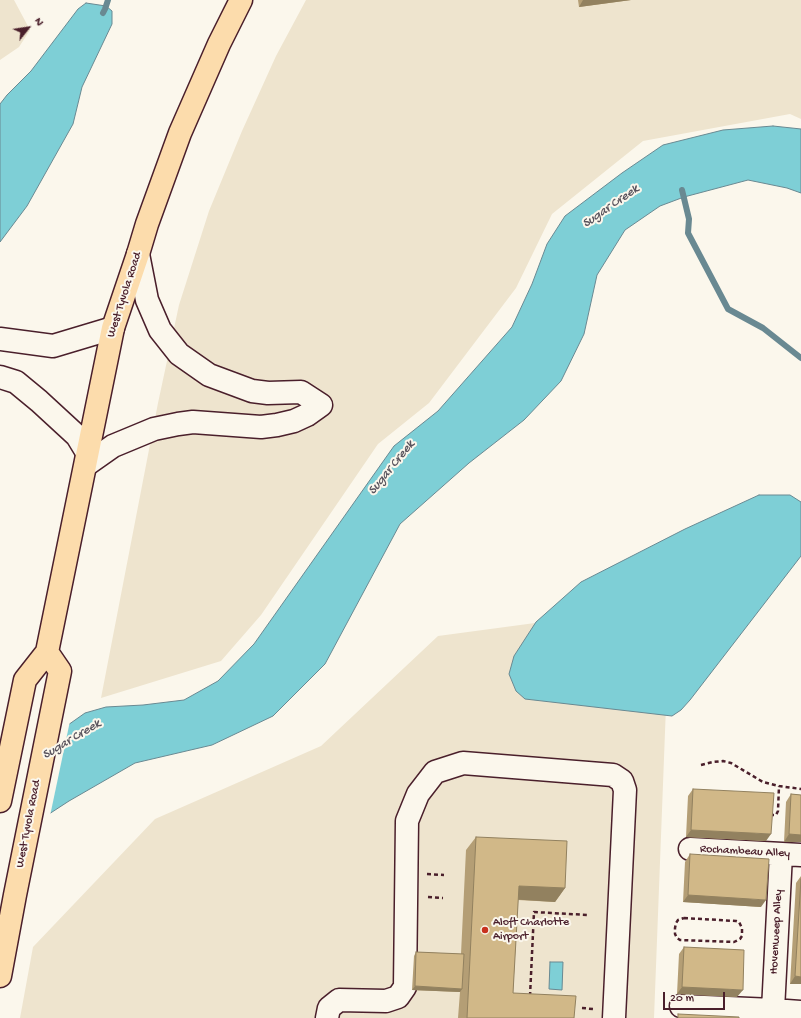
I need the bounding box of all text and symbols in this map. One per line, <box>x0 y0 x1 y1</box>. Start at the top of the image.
north arrow <box>8 8 48 48</box>
text: N <box>31 16 45 28</box>
water label: Sugar Creek <box>580 182 642 232</box>
street label: West Tyvola Road <box>104 250 146 340</box>
water label: Sugar Creek <box>365 438 419 498</box>
water label: Sugar Creek <box>40 717 104 763</box>
street label: West Tyvola Road <box>13 779 45 869</box>
street label: Rochambeau Alley <box>700 842 790 862</box>
street label: Hovenweep Alley <box>768 889 786 975</box>
place label: Aloft Charlotte Airport <box>493 916 569 944</box>
marker: Aloft Charlotte Airport <box>480 925 490 935</box>
scale bar <box>665 984 727 1010</box>
text: 20 m <box>670 992 694 1006</box>

